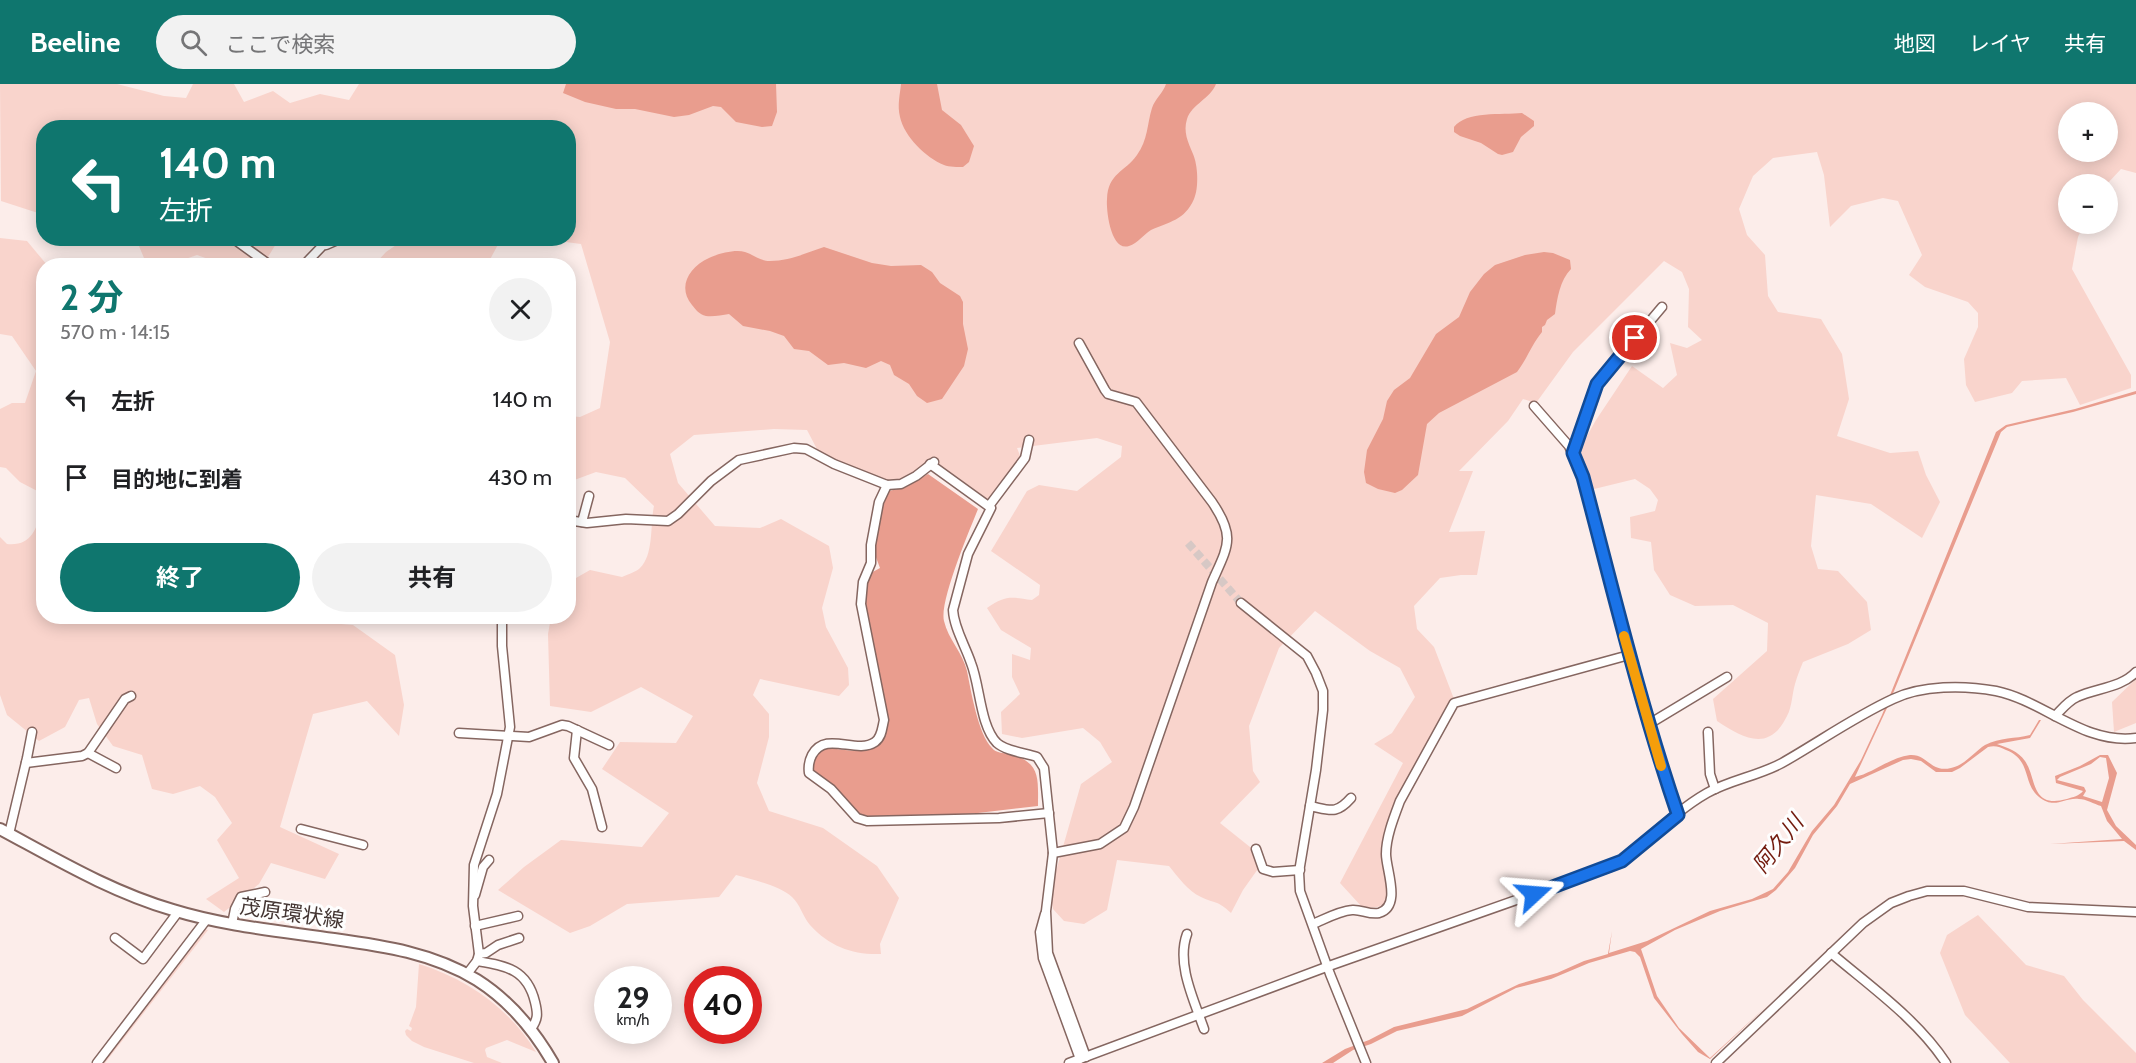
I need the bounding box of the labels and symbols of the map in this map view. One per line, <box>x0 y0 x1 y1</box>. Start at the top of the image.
pin <box>1609 312 1660 363</box>
water label: 阿久川 <box>1747 808 1810 878</box>
position arrow <box>1502 862 1566 926</box>
street label: 茂原環状線 <box>238 893 346 933</box>
speed limit sign: 40 <box>684 966 762 1044</box>

